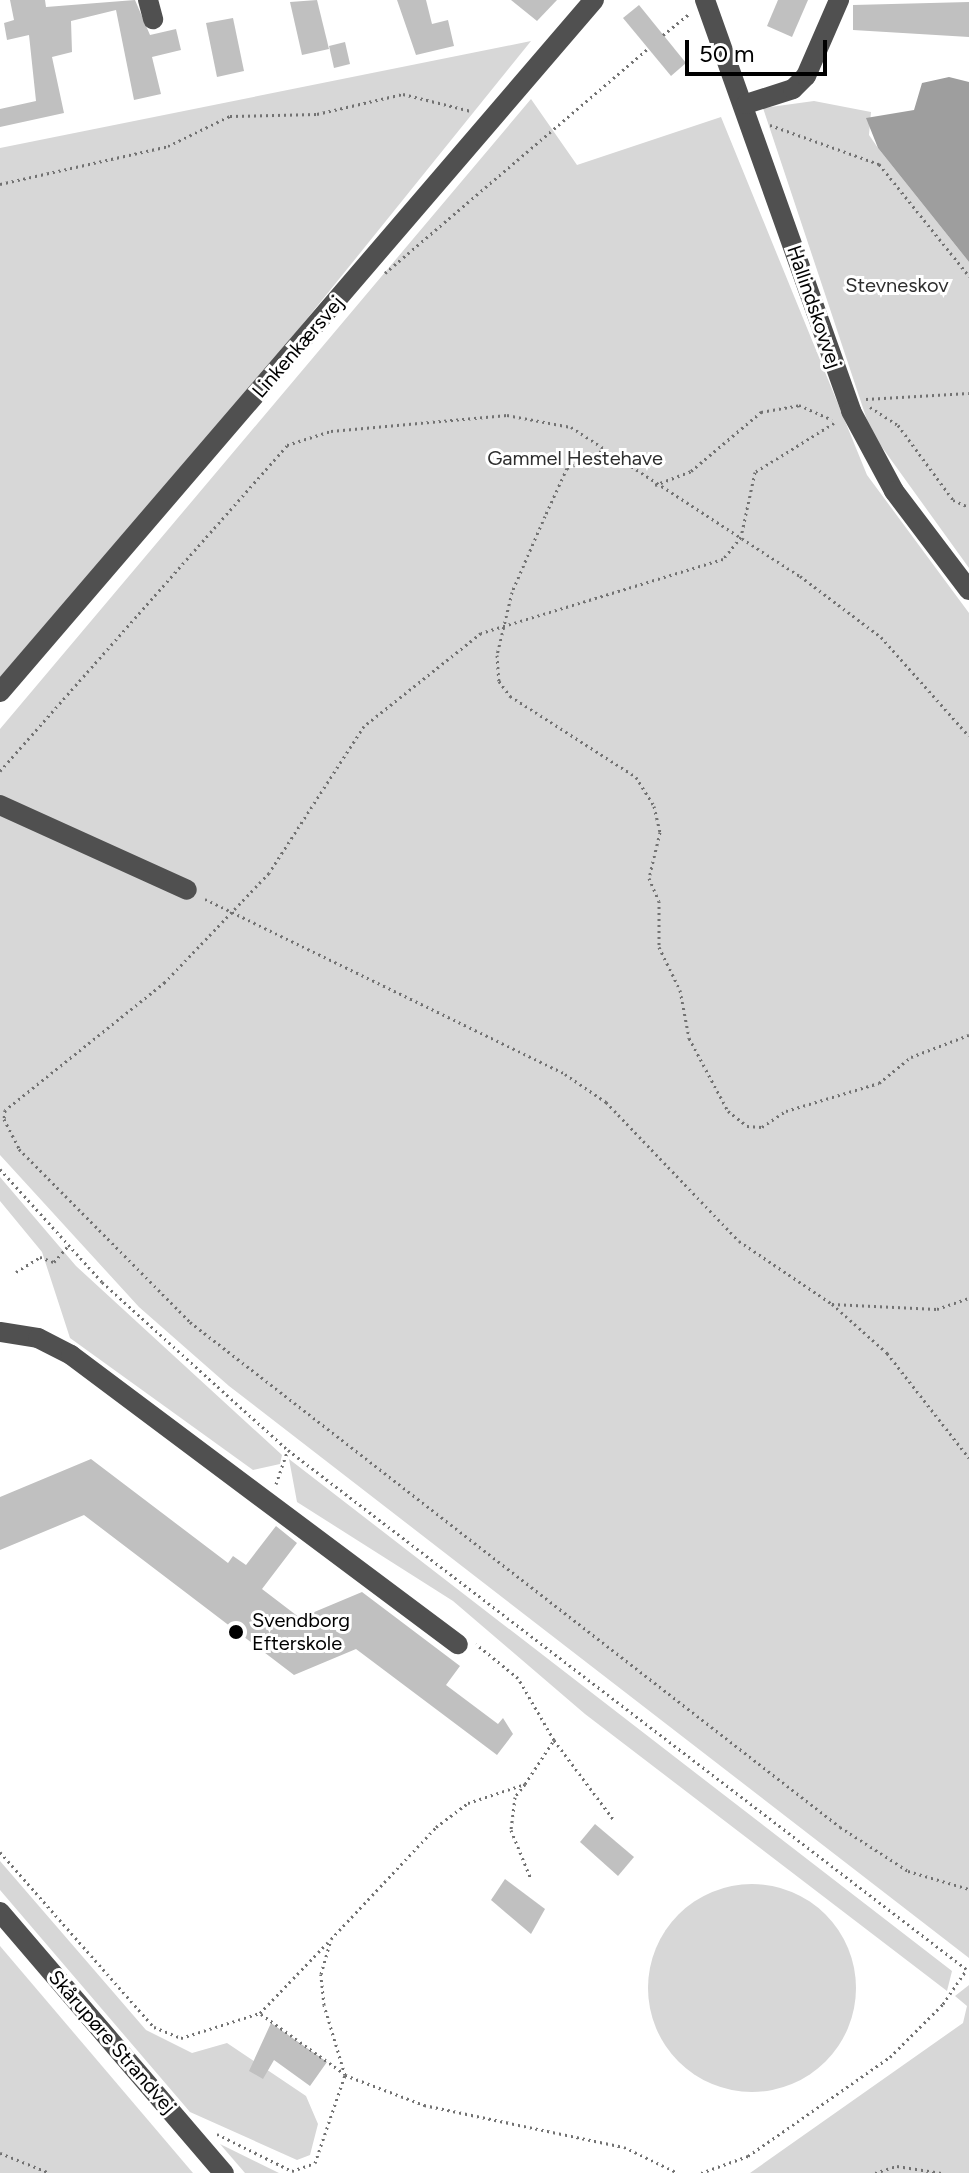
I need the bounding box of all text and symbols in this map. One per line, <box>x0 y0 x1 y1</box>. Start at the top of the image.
scale bar <box>689 24 831 74</box>
text: 50 m <box>699 39 755 68</box>
street label: Hallindskovvej <box>782 242 846 372</box>
park label: Stevneskov <box>845 273 949 297</box>
street label: Linkenkærsvej <box>247 291 349 403</box>
park label: Gammel Hestehave <box>487 446 663 470</box>
place label: Svendborg Efterskole <box>252 1608 350 1655</box>
marker: Svendborg Efterskole <box>227 1623 245 1641</box>
street label: Skårupøre Strandvej <box>43 1965 181 2119</box>

